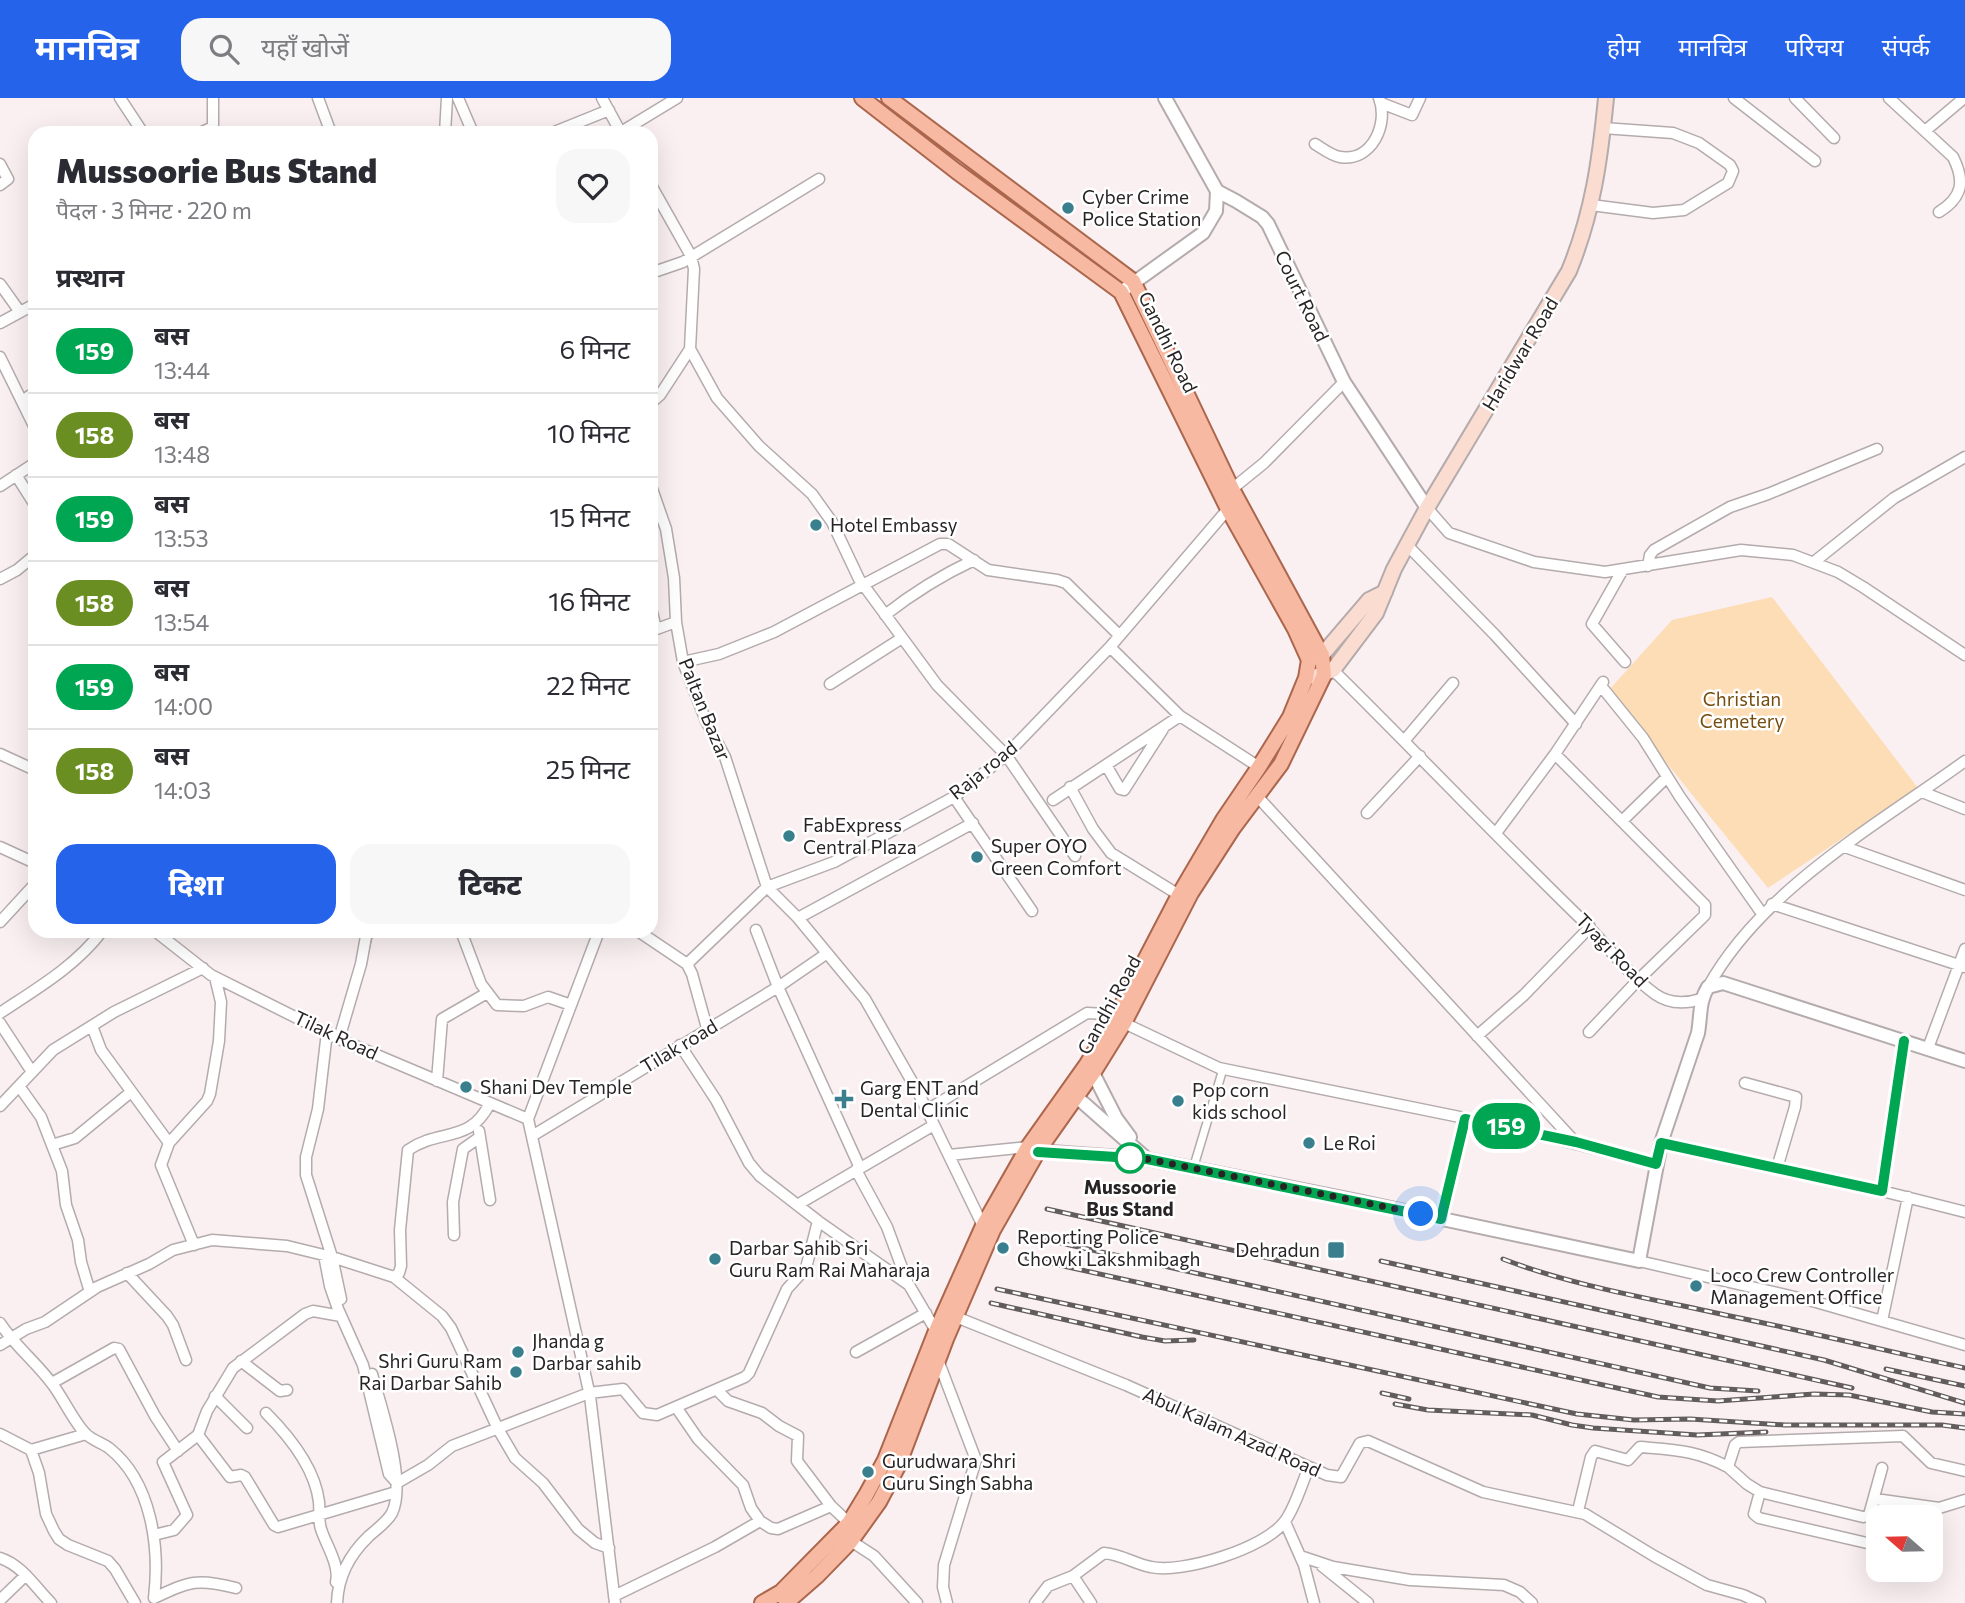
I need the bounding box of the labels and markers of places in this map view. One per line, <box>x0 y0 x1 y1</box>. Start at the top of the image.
place label: Cyber Crime Police Station <box>1082 185 1201 230</box>
marker: Cyber Crime Police Station <box>1060 200 1076 216</box>
place label: Hotel Embassy <box>830 513 958 536</box>
marker: Hotel Embassy <box>808 517 824 533</box>
place label: FabExpress Central Plaza <box>803 813 917 858</box>
marker: FabExpress Central Plaza <box>781 828 797 844</box>
place label: Super OYO Green Comfort <box>991 834 1122 879</box>
marker: Super OYO Green Comfort <box>969 849 985 865</box>
place label: Shani Dev Temple <box>480 1075 632 1098</box>
place label: Garg ENT and Dental Clinic <box>860 1076 979 1121</box>
place label: Pop corn kids school <box>1192 1078 1287 1123</box>
marker: Shani Dev Temple <box>458 1079 474 1095</box>
marker: Garg ENT and Dental Clinic <box>834 1089 854 1109</box>
marker: Pop corn kids school <box>1170 1093 1186 1109</box>
place label: Le Roi <box>1323 1131 1376 1154</box>
marker: Le Roi <box>1301 1135 1317 1151</box>
marker: Mussoorie Bus Stand <box>1115 1143 1145 1173</box>
place label: Mussoorie Bus Stand <box>1084 1175 1176 1220</box>
place label: Reporting Police Chowki Lakshmibagh <box>1017 1225 1200 1270</box>
place label: Darbar Sahib Sri Guru Ram Rai Maharaja <box>729 1236 930 1281</box>
place label: Dehradun <box>1235 1238 1320 1261</box>
marker: Reporting Police Chowki Lakshmibagh <box>995 1240 1011 1256</box>
marker: Dehradun <box>1326 1240 1346 1260</box>
marker: Darbar Sahib Sri Guru Ram Rai Maharaja <box>707 1251 723 1267</box>
place label: Loco Crew Controller Management Office <box>1710 1263 1895 1308</box>
marker: Loco Crew Controller Management Office <box>1688 1278 1704 1294</box>
place label: Jhanda g Darbar sahib <box>532 1329 642 1374</box>
marker: Jhanda g Darbar sahib <box>510 1344 526 1360</box>
place label: Shri Guru Ram Rai Darbar Sahib <box>359 1349 502 1394</box>
marker: Shri Guru Ram Rai Darbar Sahib <box>508 1364 524 1380</box>
place label: Gurudwara Shri Guru Singh Sabha <box>882 1449 1033 1494</box>
marker: Gurudwara Shri Guru Singh Sabha <box>860 1464 876 1480</box>

